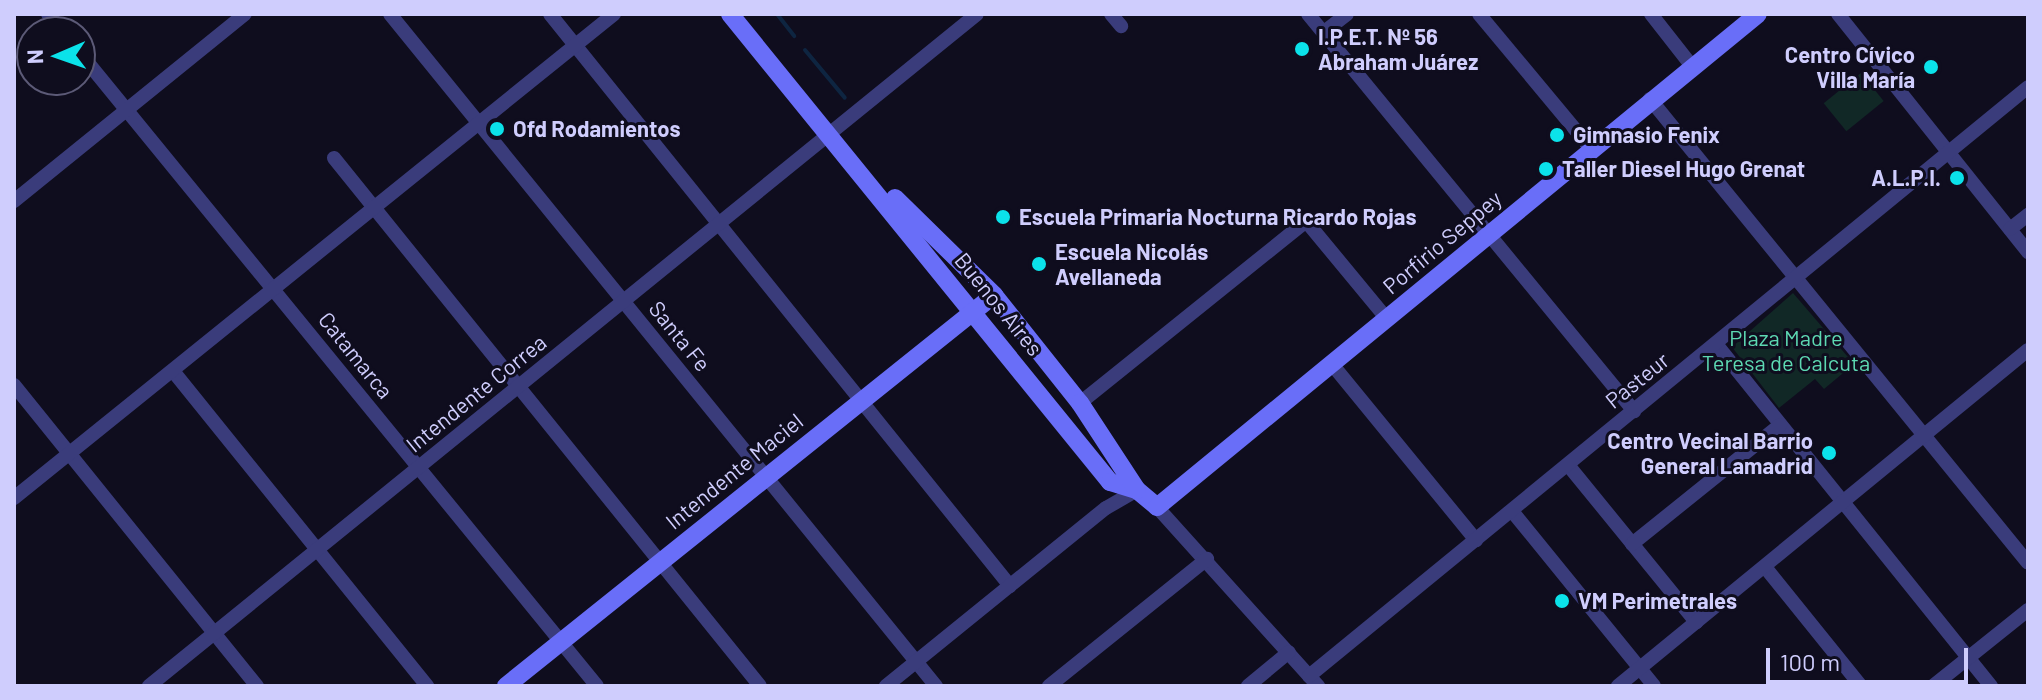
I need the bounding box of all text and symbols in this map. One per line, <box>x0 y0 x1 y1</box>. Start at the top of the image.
north arrow <box>16 16 96 96</box>
place label: I.P.E.T. Nº 56 Abraham Juárez <box>1318 23 1478 74</box>
marker: I.P.E.T. Nº 56 Abraham Juárez <box>1293 40 1311 58</box>
place label: Centro Cívico Villa María <box>1785 41 1915 92</box>
text: N <box>21 49 47 65</box>
marker: Centro Cívico Villa María <box>1922 58 1940 76</box>
place label: Ofd Rodamientos <box>513 116 681 142</box>
marker: Ofd Rodamientos <box>488 120 506 138</box>
place label: Gimnasio Fenix <box>1573 122 1720 148</box>
marker: Gimnasio Fenix <box>1548 126 1566 144</box>
place label: Taller Diesel Hugo Grenat <box>1562 156 1805 182</box>
marker: Taller Diesel Hugo Grenat <box>1537 160 1555 178</box>
place label: A.L.P.I. <box>1871 165 1941 191</box>
marker: A.L.P.I. <box>1948 169 1966 187</box>
street label: Porfirio Seppey <box>1377 185 1507 299</box>
place label: Escuela Primaria Nocturna Ricardo Rojas <box>1019 204 1416 230</box>
marker: Escuela Primaria Nocturna Ricardo Rojas <box>994 208 1012 226</box>
place label: Escuela Nicolás Avellaneda <box>1055 238 1208 290</box>
street label: Buenos Aires <box>950 247 1048 361</box>
marker: Escuela Nicolás Avellaneda <box>1030 255 1048 273</box>
street label: Santa Fe <box>644 295 716 377</box>
street label: Catamarca <box>313 306 399 404</box>
park label: Plaza Madre Teresa de Calcuta <box>1702 324 1870 376</box>
street label: Intendente Correa <box>401 329 551 457</box>
street label: Pasteur <box>1600 346 1674 414</box>
street label: Intendente Maciel <box>660 408 808 534</box>
place label: Centro Vecinal Barrio General Lamadrid <box>1607 427 1813 478</box>
marker: Centro Vecinal Barrio General Lamadrid <box>1820 444 1838 462</box>
place label: VM Perimetrales <box>1578 588 1737 614</box>
marker: VM Perimetrales <box>1553 592 1571 610</box>
scale bar <box>1770 632 1972 682</box>
text: 100 m <box>1780 647 1840 676</box>

